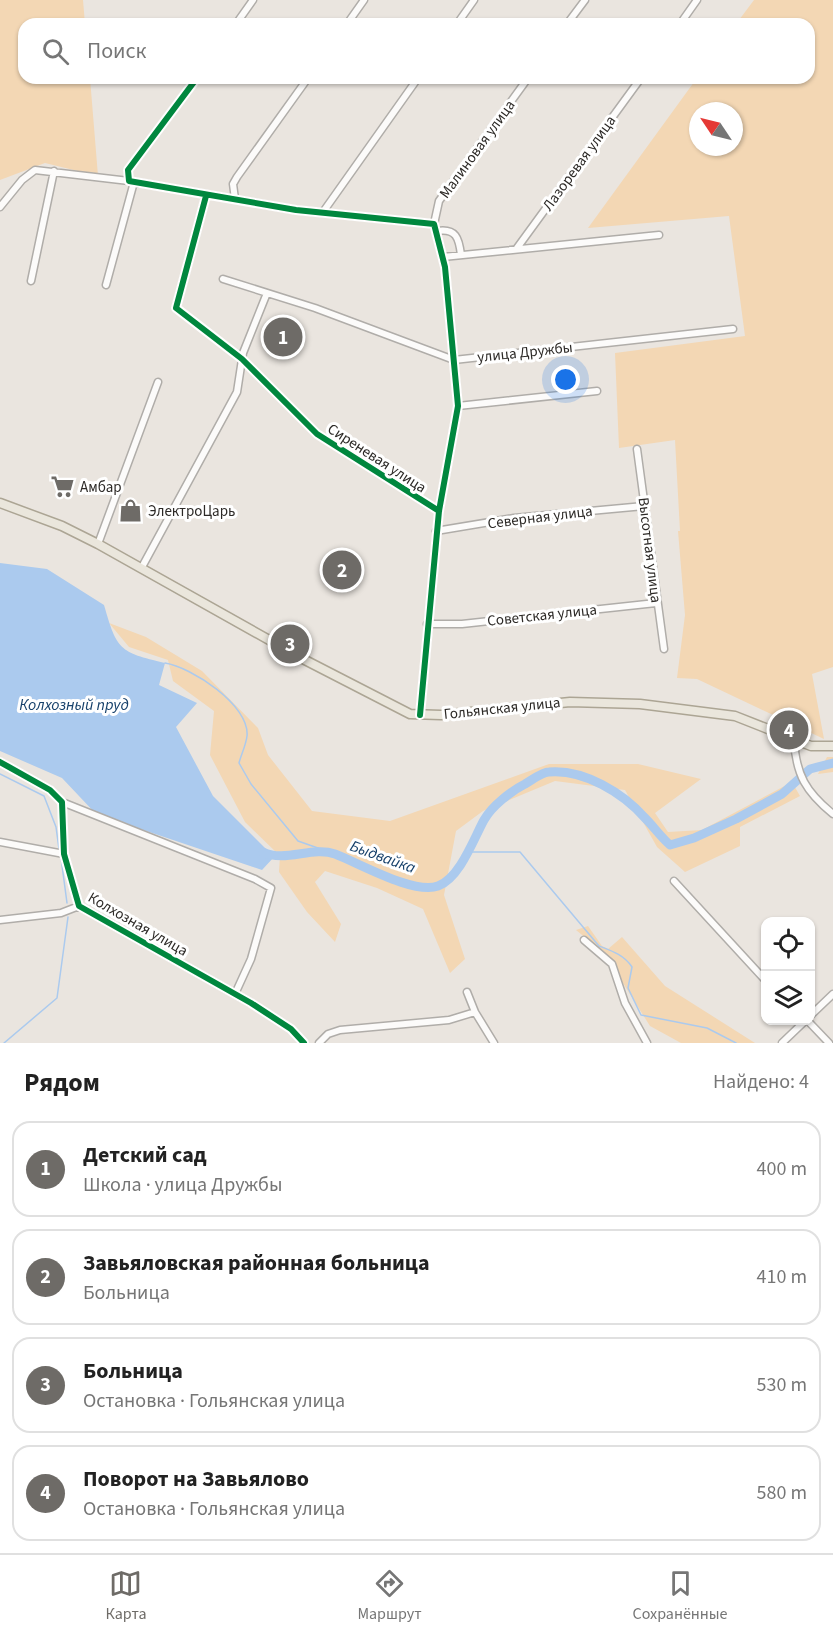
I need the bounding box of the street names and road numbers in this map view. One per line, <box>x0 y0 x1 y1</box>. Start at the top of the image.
street label: Малиновая улица <box>435 96 520 203</box>
street label: Лазоревая улица <box>538 111 621 215</box>
street label: улица Дружбы <box>476 337 574 368</box>
street label: Сиреневая улица <box>323 419 430 498</box>
street label: Высотная улица <box>633 496 666 604</box>
street label: Северная улица <box>486 501 594 534</box>
street label: Советская улица <box>486 599 598 632</box>
street label: Гольянская улица <box>443 692 561 725</box>
street label: Колхозная улица <box>84 887 191 961</box>

